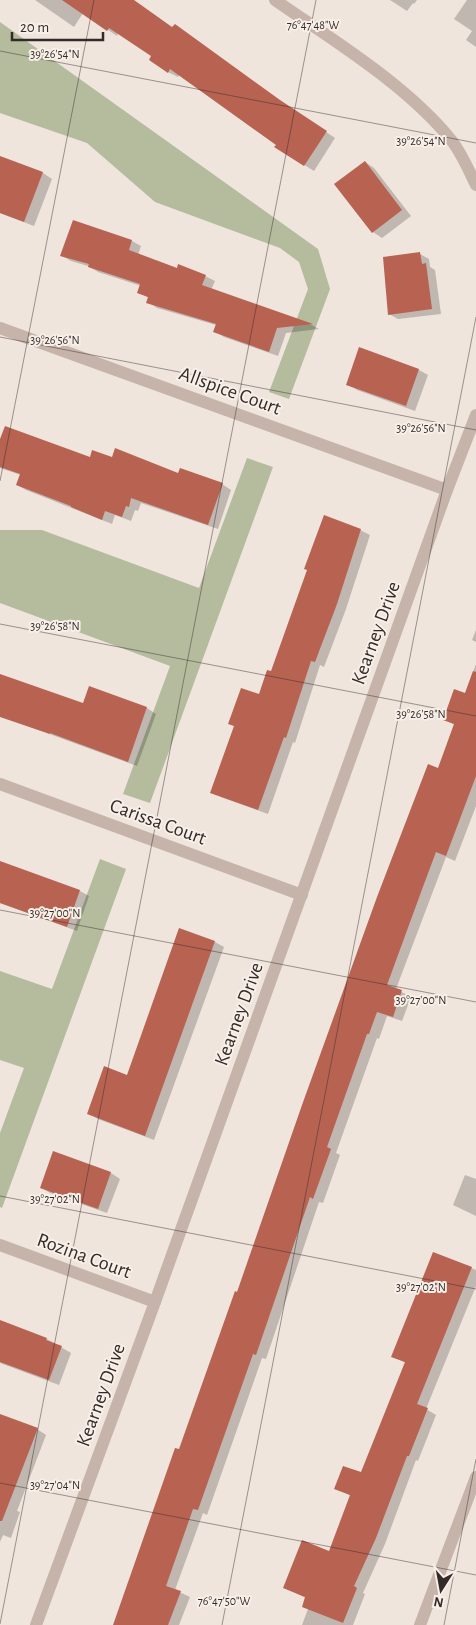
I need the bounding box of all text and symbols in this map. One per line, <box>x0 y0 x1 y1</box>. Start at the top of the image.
scale bar <box>12 10 104 42</box>
text: 76°47'48"W <box>287 19 340 31</box>
text: 20 m <box>20 20 49 35</box>
text: 39°26'54"N <box>30 48 80 60</box>
text: 39°26'54"N <box>396 135 446 147</box>
text: 39°26'56"N <box>30 334 80 346</box>
street label: Allspice Court <box>176 363 284 419</box>
text: 39°26'56"N <box>396 422 446 434</box>
street label: Kearney Drive <box>348 579 404 687</box>
text: 39°26'58"N <box>30 620 80 632</box>
text: 39°26'58"N <box>396 708 446 720</box>
street label: Carissa Court <box>107 795 209 849</box>
text: 39°27'00"N <box>30 907 80 919</box>
street label: Kearney Drive <box>211 960 267 1068</box>
text: 39°27'00"N <box>396 994 446 1006</box>
text: 39°27'02"N <box>30 1193 80 1205</box>
street label: Rozina Court <box>34 1230 134 1282</box>
text: 39°27'02"N <box>396 1281 446 1293</box>
street label: Kearney Drive <box>73 1341 129 1449</box>
text: 39°27'04"N <box>30 1479 80 1491</box>
north arrow <box>416 1565 466 1615</box>
text: N <box>433 1594 445 1610</box>
text: 76°47'50"W <box>198 1595 251 1607</box>

